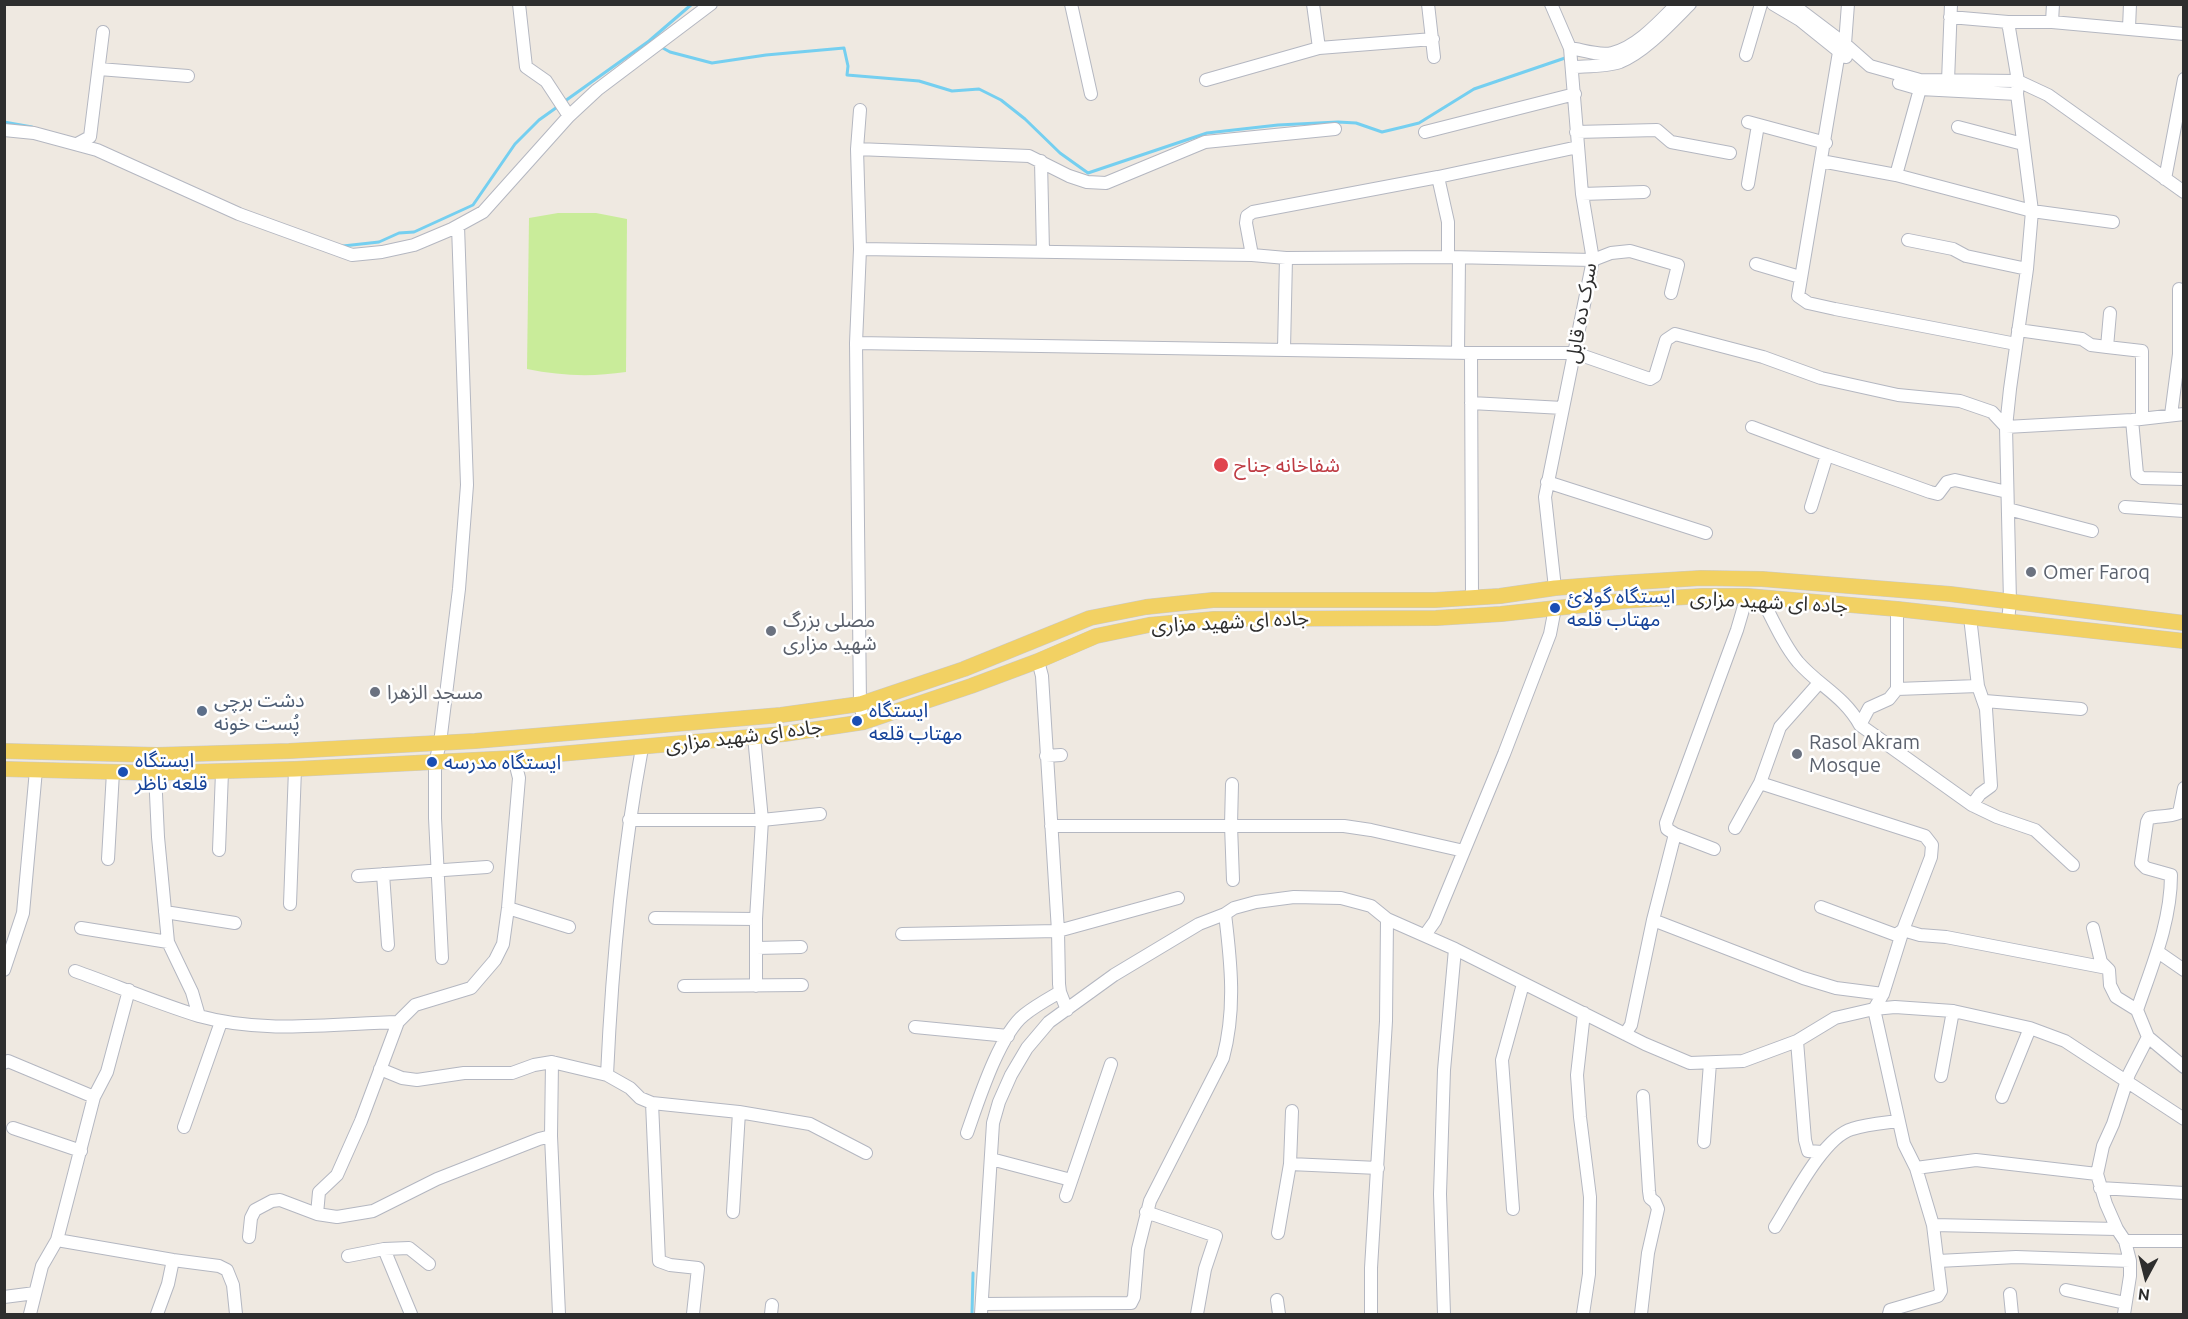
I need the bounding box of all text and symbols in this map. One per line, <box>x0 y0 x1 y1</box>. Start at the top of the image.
street label: سرک ده قابل <box>1560 261 1602 365</box>
place label: شفاخانه جناح <box>1234 453 1340 477</box>
marker: شفاخانه جناح <box>1212 456 1230 474</box>
place label: Omer Faroq <box>2043 560 2150 584</box>
marker: Omer Faroq <box>2024 565 2038 579</box>
place label: ایستگاه گولائ مهتاب قلعه <box>1567 584 1675 631</box>
street label: جاده ای شهید مزاری <box>1689 586 1849 618</box>
marker: ایستگاه گولائ مهتاب قلعه <box>1548 601 1562 615</box>
street label: جاده ای شهید مزاری <box>1150 606 1310 638</box>
place label: مصلی بزرگ شهید مزاری <box>783 608 877 655</box>
marker: مصلی بزرگ شهید مزاری <box>764 624 778 638</box>
place label: مسجد الزهرا <box>387 680 483 704</box>
marker: مسجد الزهرا <box>368 685 382 699</box>
place label: دشت برچی پُست خونه <box>214 688 305 735</box>
place label: ایستگاه مهتاب قلعه <box>869 698 962 745</box>
marker: دشت برچی پُست خونه <box>195 704 209 718</box>
street label: جاده ای شهید مزاری <box>664 714 824 758</box>
marker: ایستگاه مهتاب قلعه <box>850 714 864 728</box>
place label: Rasol Akram Mosque <box>1809 730 1920 777</box>
marker: Rasol Akram Mosque <box>1790 747 1804 761</box>
place label: ایستگاه قلعه ناظر <box>135 748 207 795</box>
place label: ایستگاه مدرسه <box>444 750 561 774</box>
marker: ایستگاه مدرسه <box>425 755 439 769</box>
marker: ایستگاه قلعه ناظر <box>116 765 130 779</box>
north arrow <box>2116 1247 2176 1307</box>
text: N <box>2137 1285 2151 1305</box>

